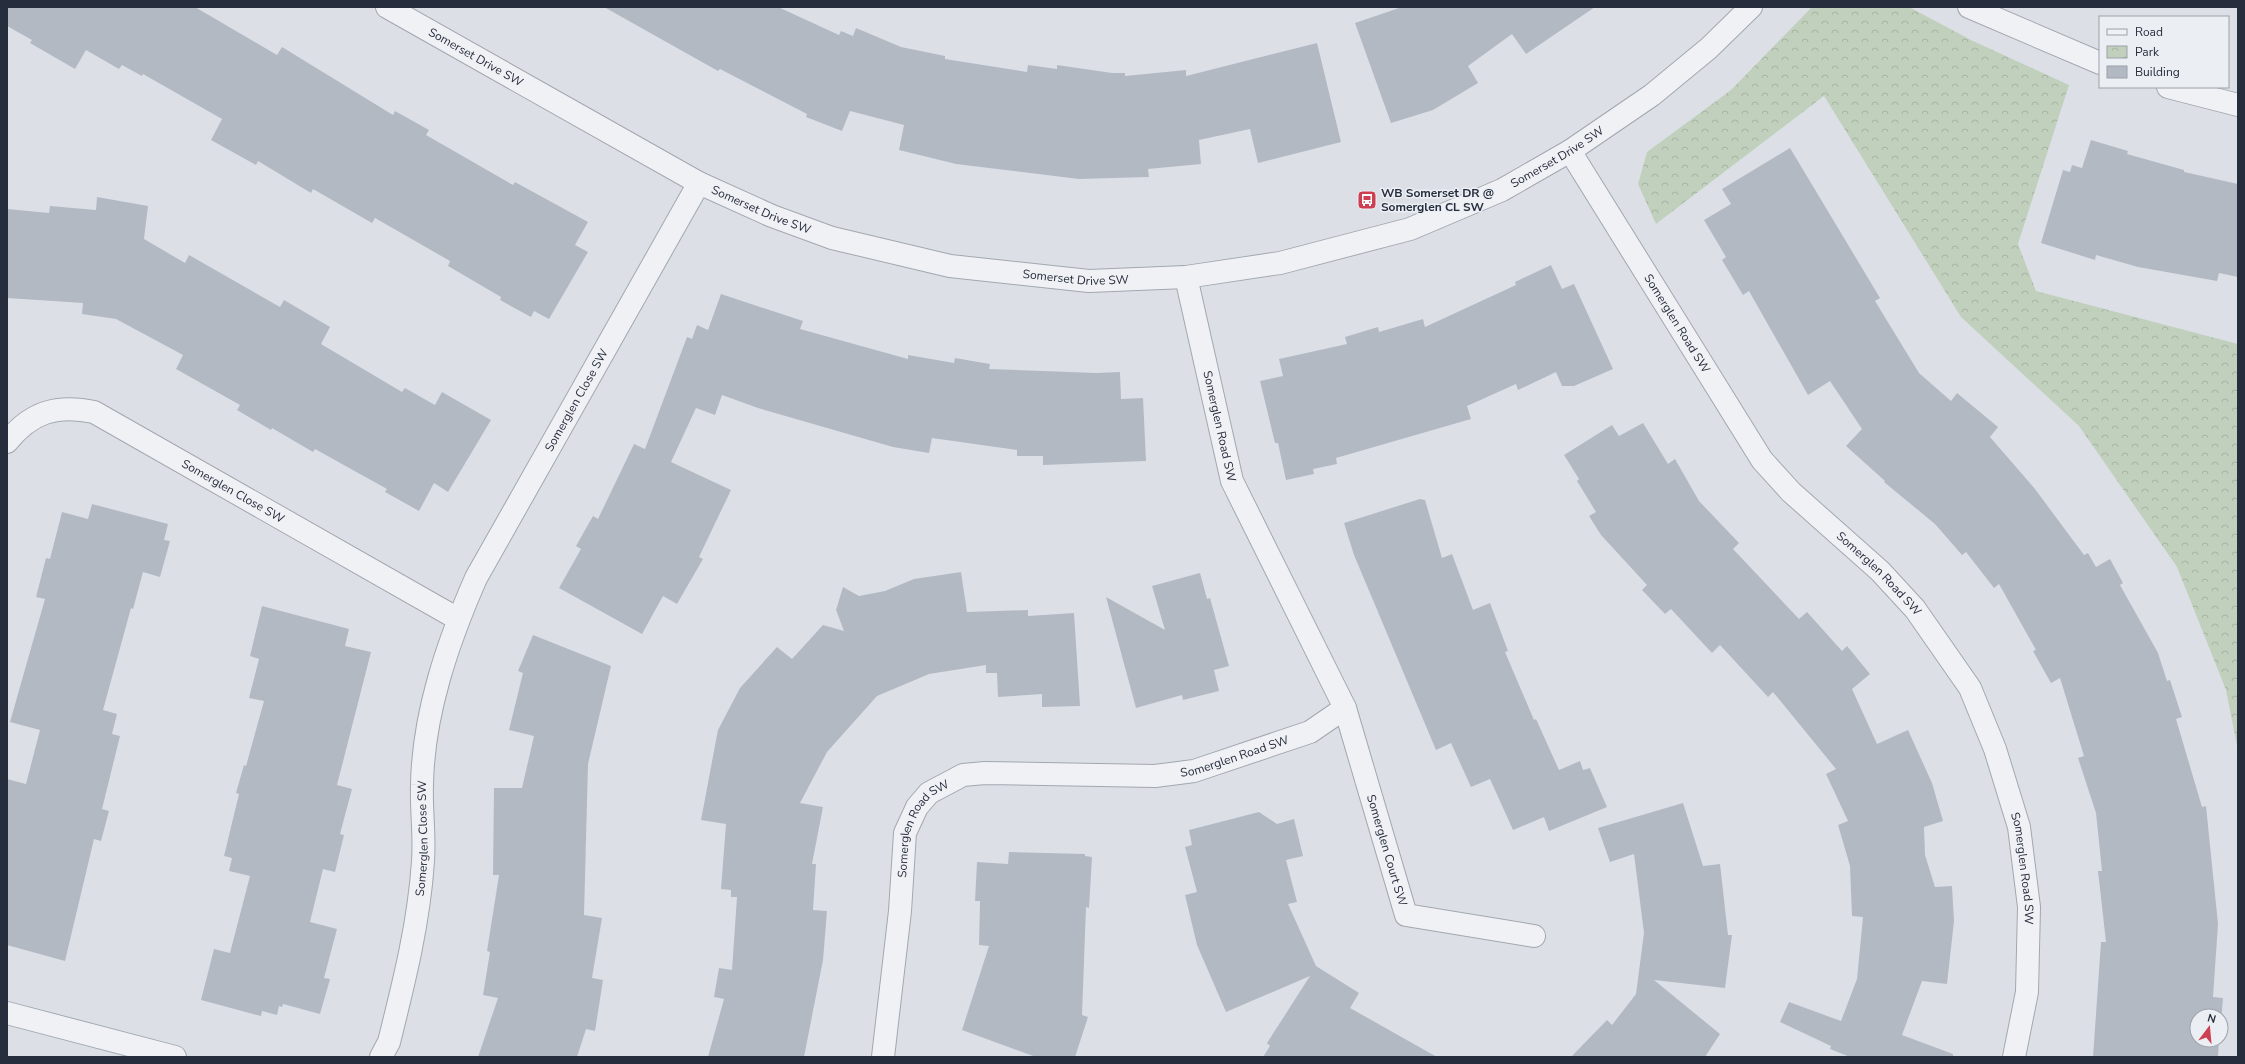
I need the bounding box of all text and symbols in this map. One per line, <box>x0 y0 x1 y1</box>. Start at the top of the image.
legend <box>2099 16 2229 88</box>
street label: Somerset Drive SW <box>426 24 526 90</box>
text: Road <box>2135 24 2163 40</box>
text: Park <box>2135 44 2160 60</box>
text: Building <box>2135 64 2180 80</box>
street label: Somerset Drive SW <box>1508 122 1607 191</box>
street label: Somerset Drive SW <box>709 182 813 238</box>
place label: WB Somerset DR @ Somerglen CL SW <box>1381 185 1494 215</box>
bus stop icon: WB Somerset DR @ Somerglen CL SW <box>1356 189 1378 211</box>
street label: Somerset Drive SW <box>1022 266 1129 289</box>
street label: Somerglen Road SW <box>1640 271 1714 376</box>
street label: Somerglen Close SW <box>541 346 612 455</box>
street label: Somerglen Road SW <box>1199 369 1240 483</box>
street label: Somerglen Close SW <box>179 455 287 527</box>
street label: Somerglen Road SW <box>1833 528 1925 619</box>
street label: Somerglen Road SW <box>1179 732 1291 781</box>
street label: Somerglen Road SW <box>894 776 952 878</box>
street label: Somerglen Close SW <box>412 780 432 897</box>
street label: Somerglen Court SW <box>1363 793 1411 908</box>
street label: Somerglen Road SW <box>2007 810 2037 925</box>
north arrow <box>2189 1008 2229 1048</box>
text: N <box>2206 1011 2218 1027</box>

